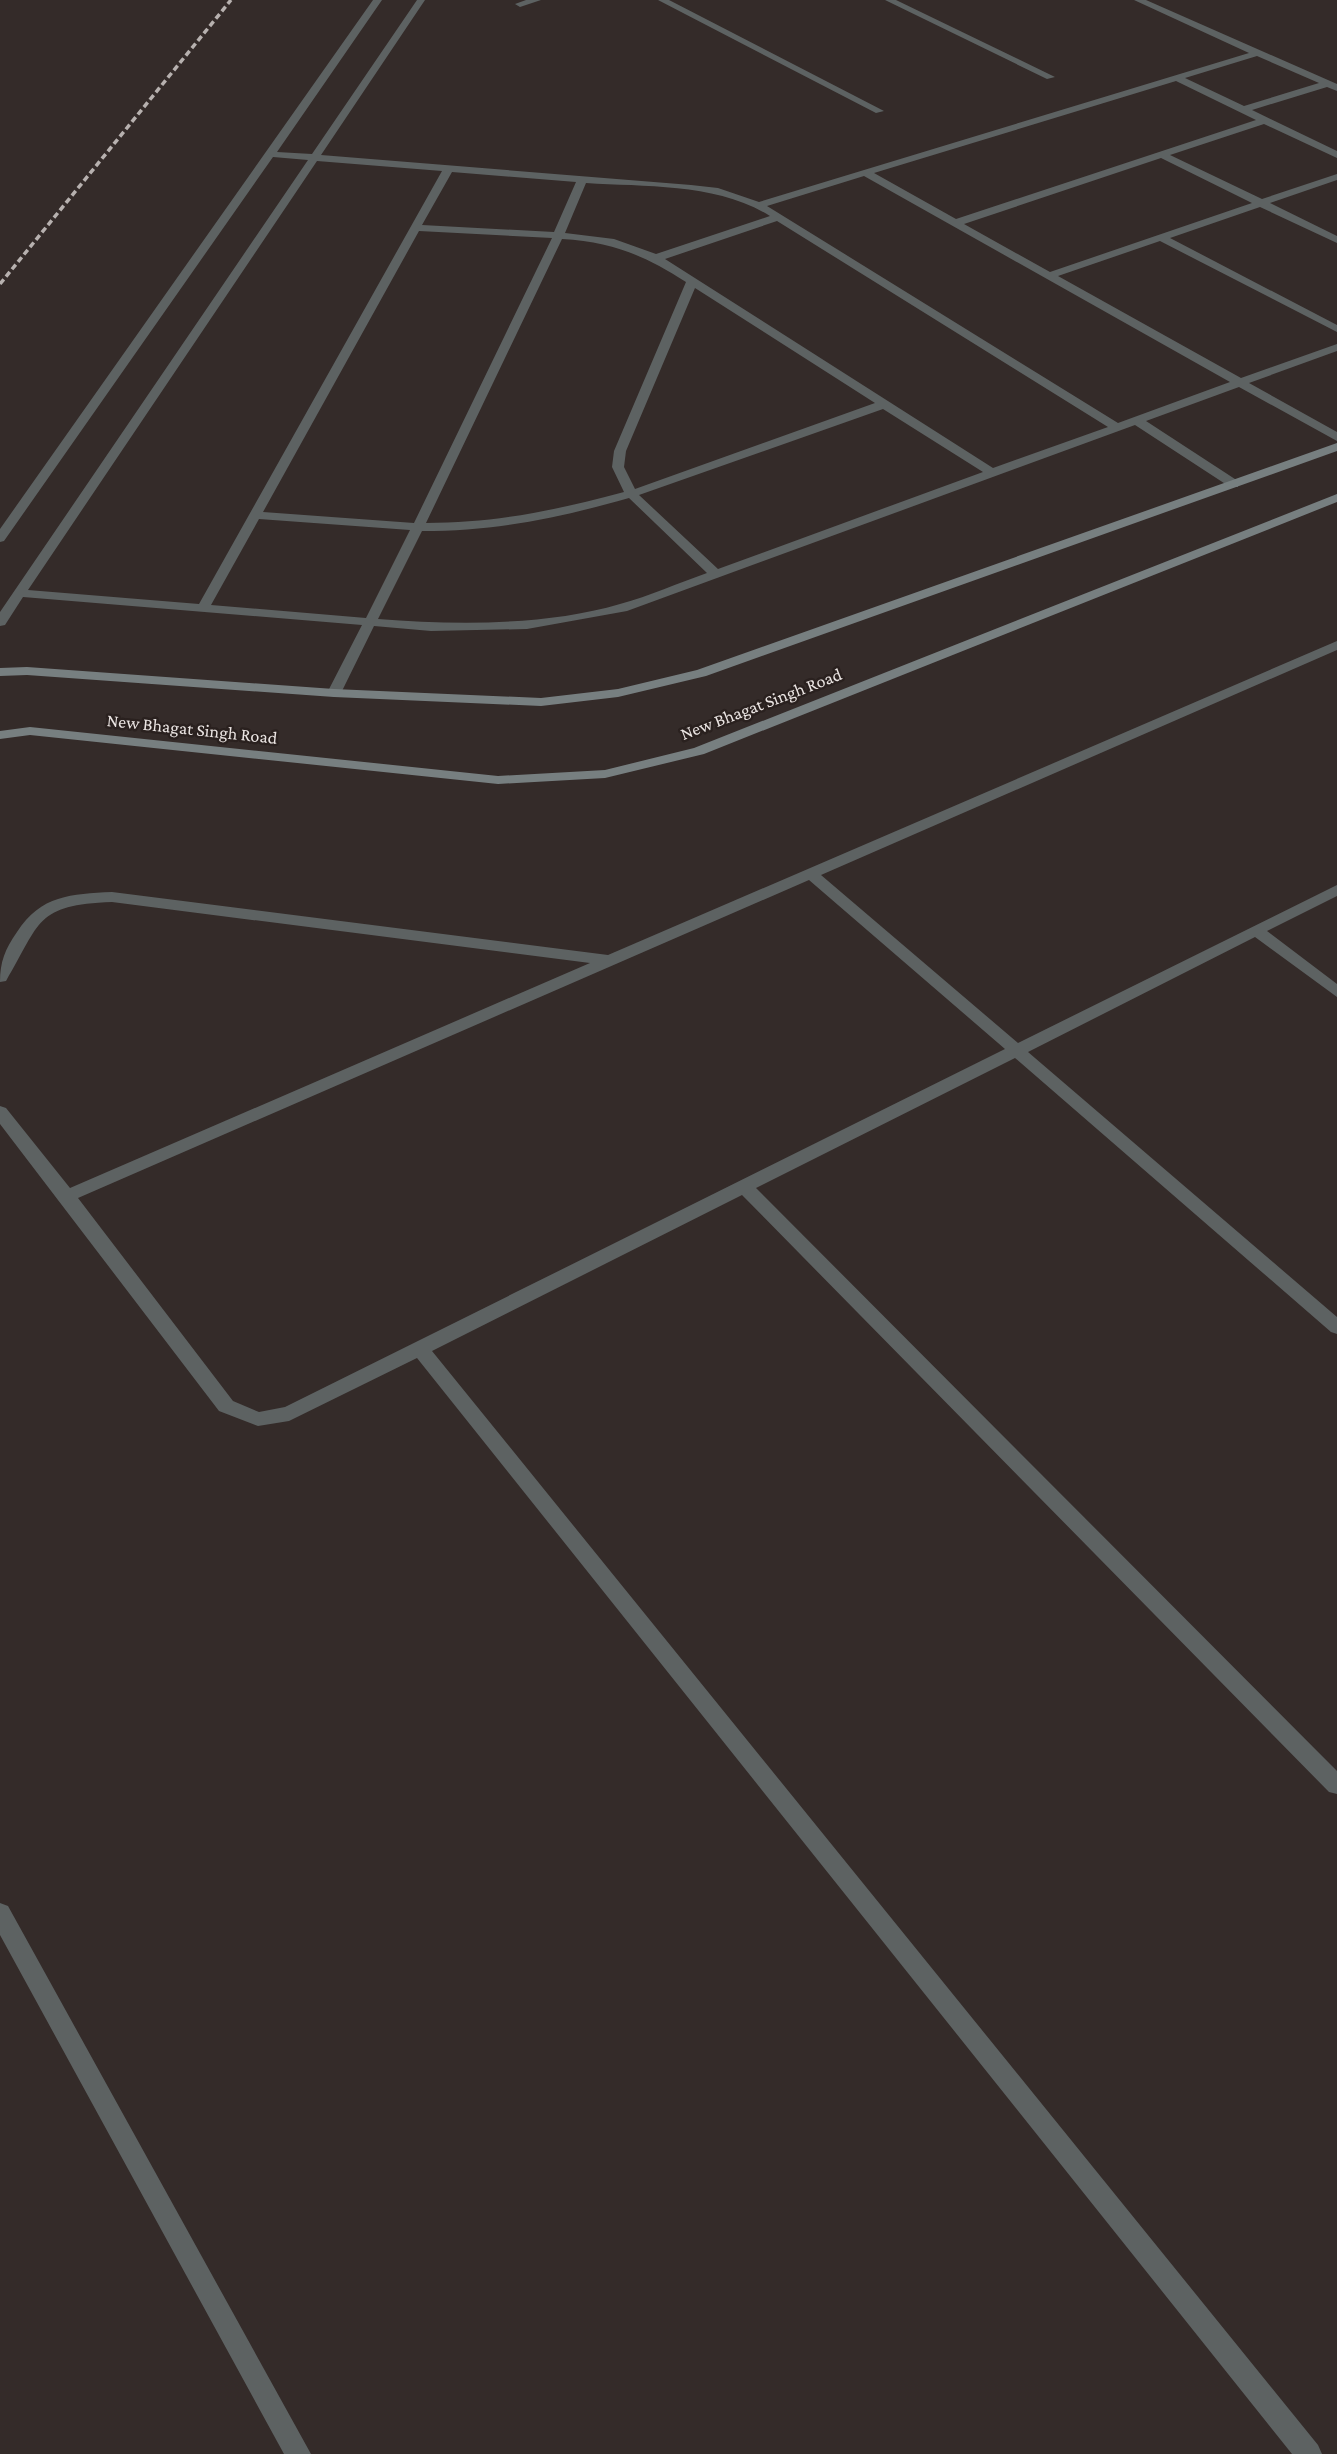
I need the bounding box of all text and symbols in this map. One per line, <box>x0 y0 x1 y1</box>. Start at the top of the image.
street label: New Bhagat Singh Road <box>677 664 845 744</box>
street label: New Bhagat Singh Road <box>106 710 279 748</box>

